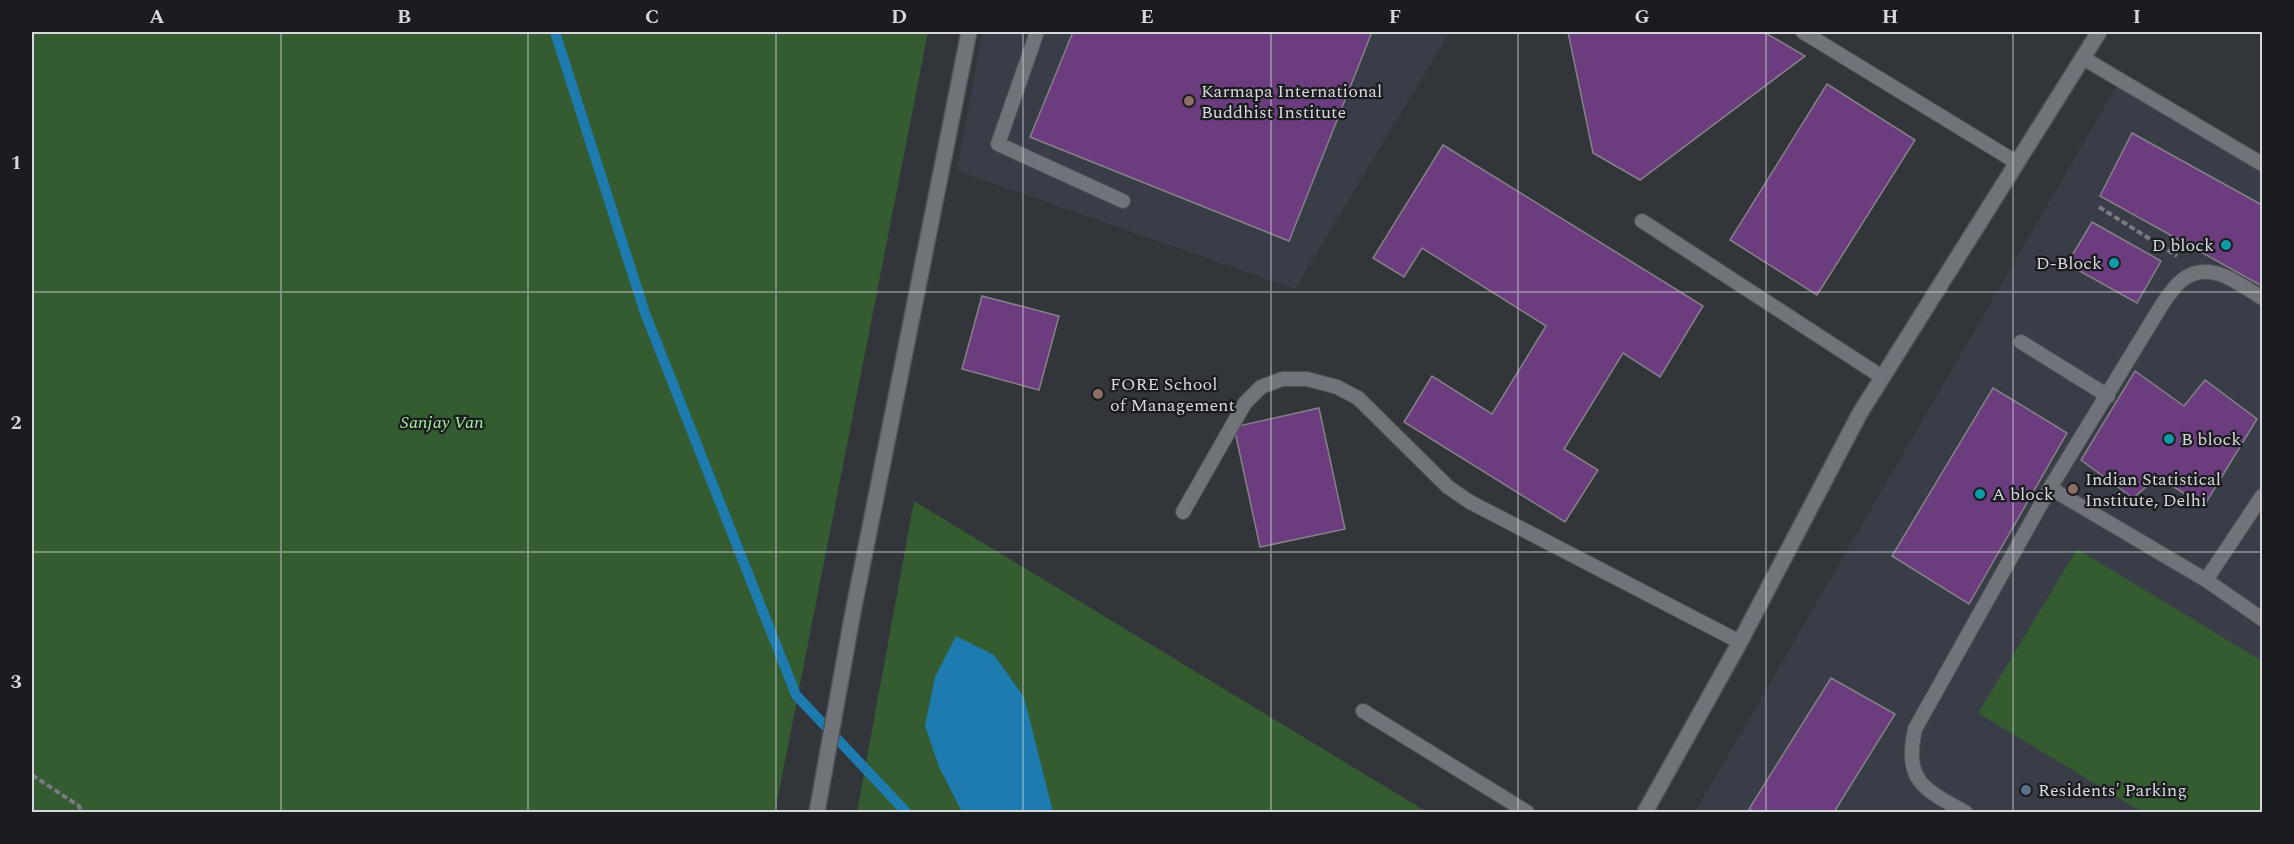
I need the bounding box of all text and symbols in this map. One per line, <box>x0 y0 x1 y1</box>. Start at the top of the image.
text: A <box>149 2 165 32</box>
text: B <box>397 2 411 32</box>
text: C <box>645 2 659 32</box>
text: D <box>891 2 907 32</box>
text: E <box>1140 2 1154 32</box>
text: F <box>1389 2 1401 32</box>
text: G <box>1634 2 1650 32</box>
text: H <box>1882 2 1898 32</box>
text: I <box>2133 2 2141 32</box>
place label: Karmapa International Buddhist Institute <box>1201 78 1382 126</box>
marker: Karmapa International Buddhist Institute <box>1182 94 1196 108</box>
text: 1 <box>10 148 22 178</box>
place label: D block <box>2152 232 2214 259</box>
marker: D block <box>2219 238 2233 252</box>
place label: D-Block <box>2036 250 2102 277</box>
marker: D-Block <box>2107 256 2121 270</box>
place label: FORE School of Management <box>1110 371 1235 419</box>
marker: FORE School of Management <box>1091 387 1105 401</box>
text: 2 <box>10 408 22 438</box>
park label: Sanjay Van <box>400 409 484 436</box>
place label: B block <box>2181 426 2241 453</box>
marker: B block <box>2162 432 2176 446</box>
place label: Indian Statistical Institute, Delhi <box>2085 466 2221 514</box>
place label: A block <box>1992 481 2054 508</box>
marker: Indian Statistical Institute, Delhi <box>2066 482 2080 496</box>
marker: A block <box>1973 487 1987 501</box>
text: 3 <box>10 667 22 697</box>
place label: Residents' Parking <box>2038 777 2187 804</box>
marker: Residents' Parking <box>2019 783 2033 797</box>

